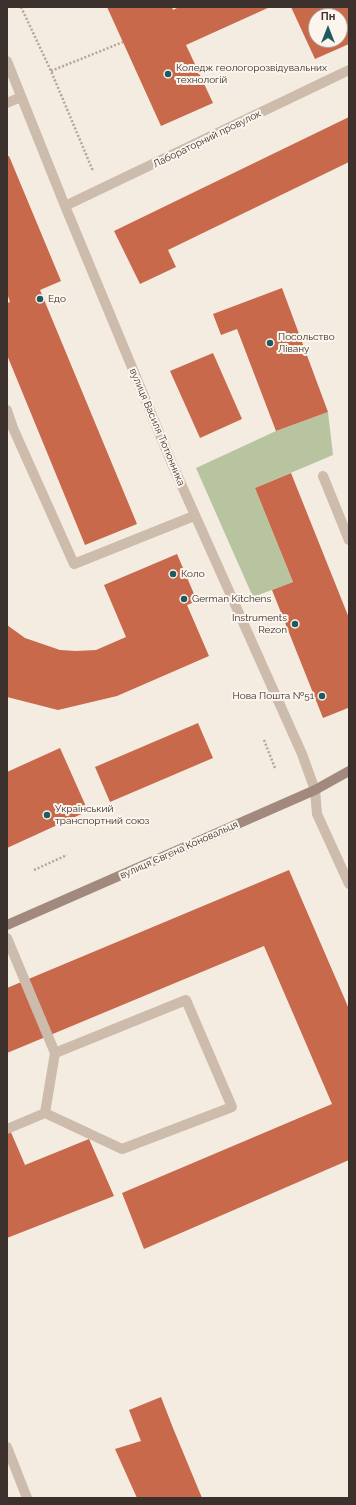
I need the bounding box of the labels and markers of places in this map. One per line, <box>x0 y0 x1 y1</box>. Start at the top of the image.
place label: Коледж геологорозвідувальних технологій <box>176 62 327 86</box>
marker: Коледж геологорозвідувальних технологій <box>163 69 173 79</box>
place label: Едо <box>48 293 66 305</box>
marker: Едо <box>35 294 45 304</box>
place label: Посольство Лівану <box>278 331 335 354</box>
marker: Посольство Лівану <box>265 338 275 348</box>
place label: Коло <box>181 568 205 580</box>
marker: Коло <box>168 569 178 579</box>
place label: German Kitchens <box>192 593 271 605</box>
marker: German Kitchens <box>179 594 189 604</box>
place label: Instruments Rezon <box>232 612 287 636</box>
marker: Instruments Rezon <box>290 619 300 629</box>
place label: Нова Пошта №51 <box>232 690 314 702</box>
marker: Нова Пошта №51 <box>317 691 327 701</box>
place label: Український транспортний союз <box>55 803 149 826</box>
marker: Український транспортний союз <box>42 810 52 820</box>

